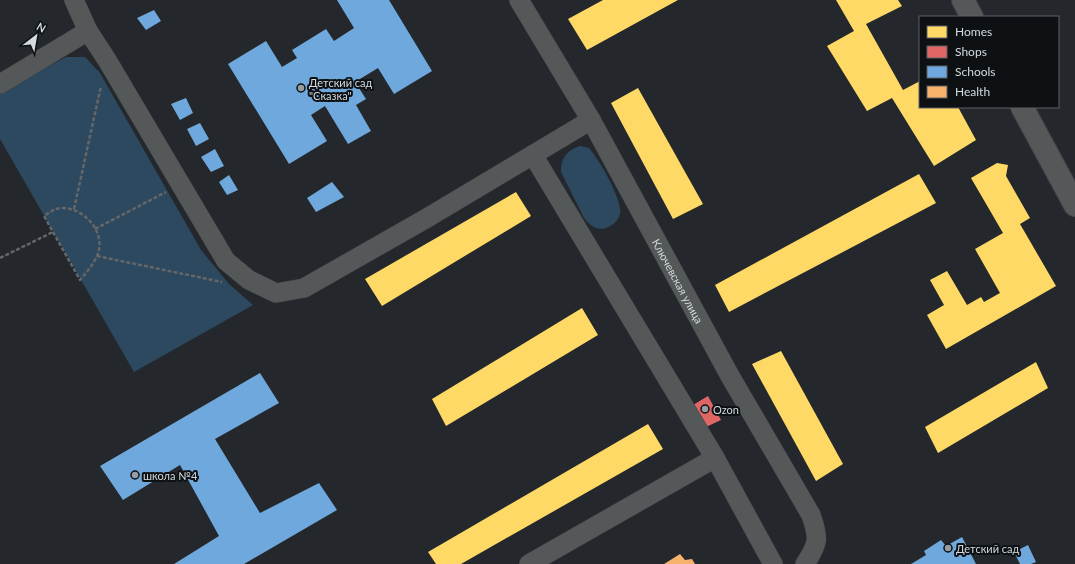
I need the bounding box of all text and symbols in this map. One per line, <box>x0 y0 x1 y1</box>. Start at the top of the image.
north arrow <box>16 16 56 56</box>
legend <box>919 16 1059 108</box>
text: N <box>34 19 48 35</box>
text: Homes <box>955 24 992 39</box>
text: Shops <box>955 44 987 59</box>
text: Schools <box>955 64 996 79</box>
place label: Детский сад "Сказка" <box>309 76 373 102</box>
marker: Детский сад "Сказка" <box>296 83 306 93</box>
text: Health <box>955 84 990 99</box>
street label: Ключевская улица <box>650 236 707 325</box>
place label: Ozon <box>713 403 739 416</box>
marker: Ozon <box>700 404 710 414</box>
place label: школа №4 <box>143 469 198 482</box>
marker: школа №4 <box>130 470 140 480</box>
place label: Детский сад <box>956 542 1020 555</box>
marker: Детский сад <box>943 543 953 553</box>

